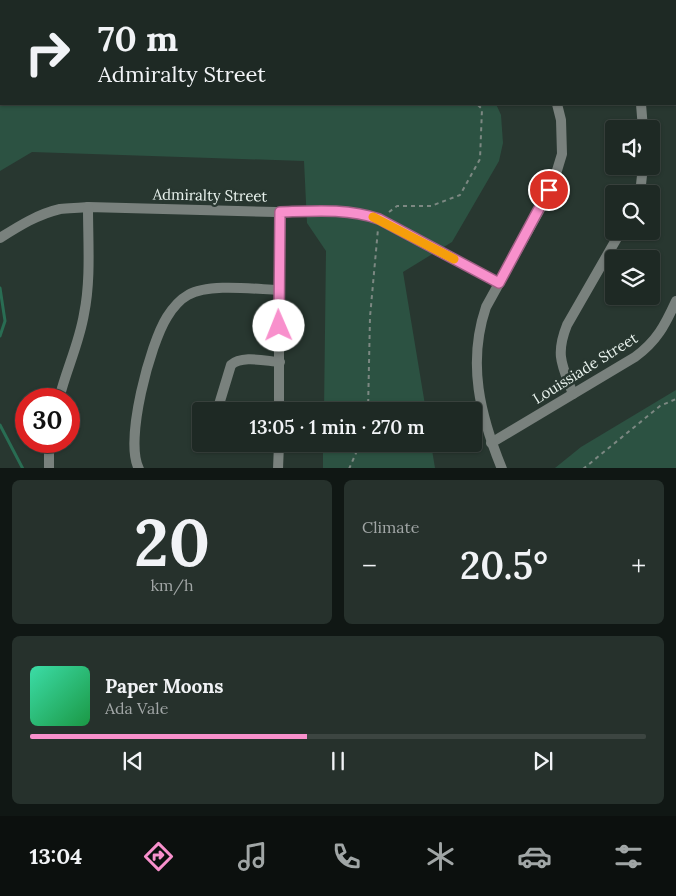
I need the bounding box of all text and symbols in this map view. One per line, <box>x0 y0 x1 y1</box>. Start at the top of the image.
text: 70 m <box>98 16 178 61</box>
icon: right <box>15 20 80 85</box>
text: Admiralty Street <box>98 60 266 88</box>
map controls <box>605 120 660 305</box>
button: sound <box>605 120 660 175</box>
pin <box>528 169 570 211</box>
icon: arrive <box>535 176 563 204</box>
street label: Admiralty Street <box>152 184 268 206</box>
button: search <box>605 185 660 240</box>
button: layers <box>605 250 660 305</box>
position arrow <box>252 299 304 351</box>
street label: Louissiade Street <box>529 328 641 408</box>
speed limit sign: 30 <box>15 388 80 453</box>
text: 13:05 · 1 min · 270 m <box>250 415 424 439</box>
text: 20 <box>134 501 210 584</box>
text: Climate <box>362 517 419 537</box>
text: 20.5° <box>460 541 548 589</box>
text: − <box>362 548 377 584</box>
text: + <box>631 548 646 584</box>
text: km/h <box>150 575 194 595</box>
text: Paper Moons <box>105 674 224 698</box>
text: Ada Vale <box>105 698 168 718</box>
icon: previous <box>119 747 147 775</box>
icon: pause <box>324 747 352 775</box>
icon: next <box>529 747 557 775</box>
icon: directions <box>141 839 176 874</box>
icon: music <box>235 839 270 874</box>
icon: phone <box>329 839 364 874</box>
icon: climate <box>423 839 458 874</box>
icon: car <box>517 839 552 874</box>
icon: filters <box>611 839 646 874</box>
text: 13:04 <box>30 842 82 870</box>

